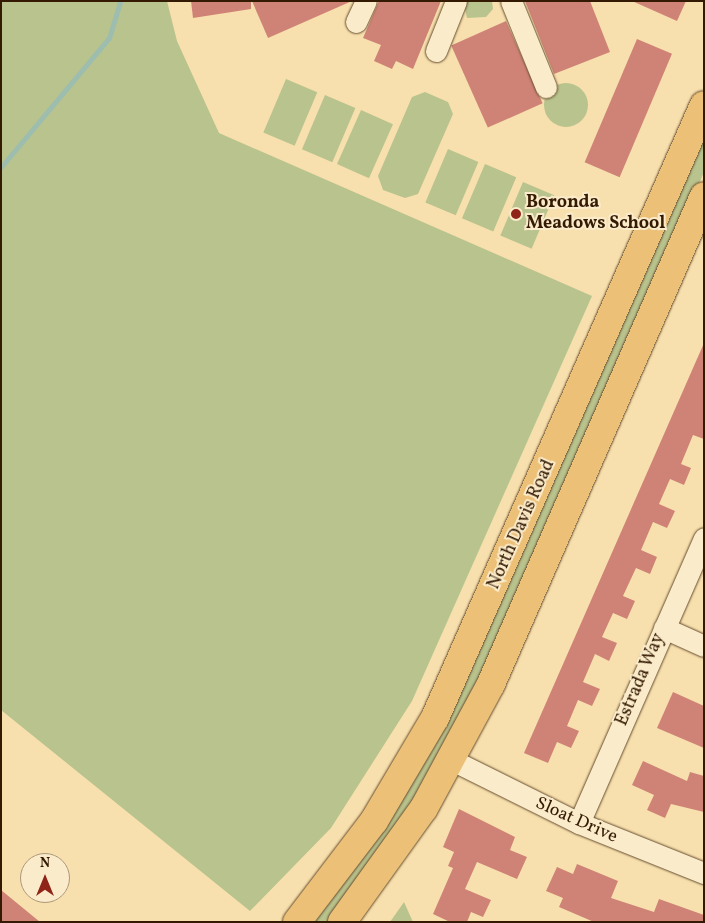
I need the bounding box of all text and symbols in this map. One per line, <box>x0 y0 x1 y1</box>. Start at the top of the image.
place label: Boronda Meadows School <box>526 193 665 235</box>
marker: Boronda Meadows School <box>510 208 522 220</box>
street label: North Davis Road <box>484 457 560 593</box>
street label: Estrada Way <box>612 630 670 730</box>
street label: Sloat Drive <box>532 793 620 849</box>
north arrow <box>20 853 70 903</box>
text: N <box>40 854 50 873</box>

